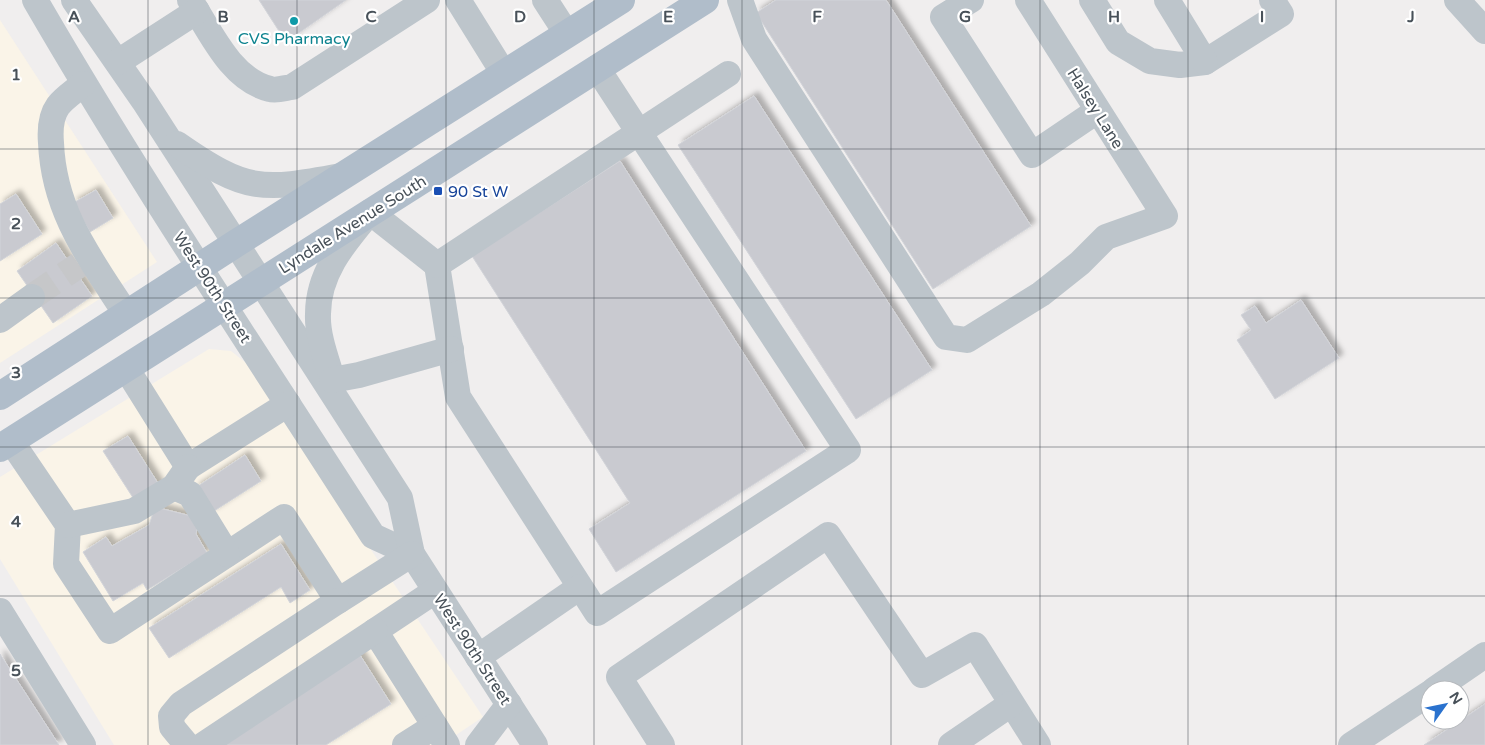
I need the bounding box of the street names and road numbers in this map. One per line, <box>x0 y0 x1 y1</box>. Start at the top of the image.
street label: Halsey Lane <box>1062 64 1128 153</box>
street label: Lyndale Avenue South <box>275 171 430 278</box>
street label: West 90th Street <box>169 228 255 347</box>
street label: West 90th Street <box>429 590 515 709</box>

